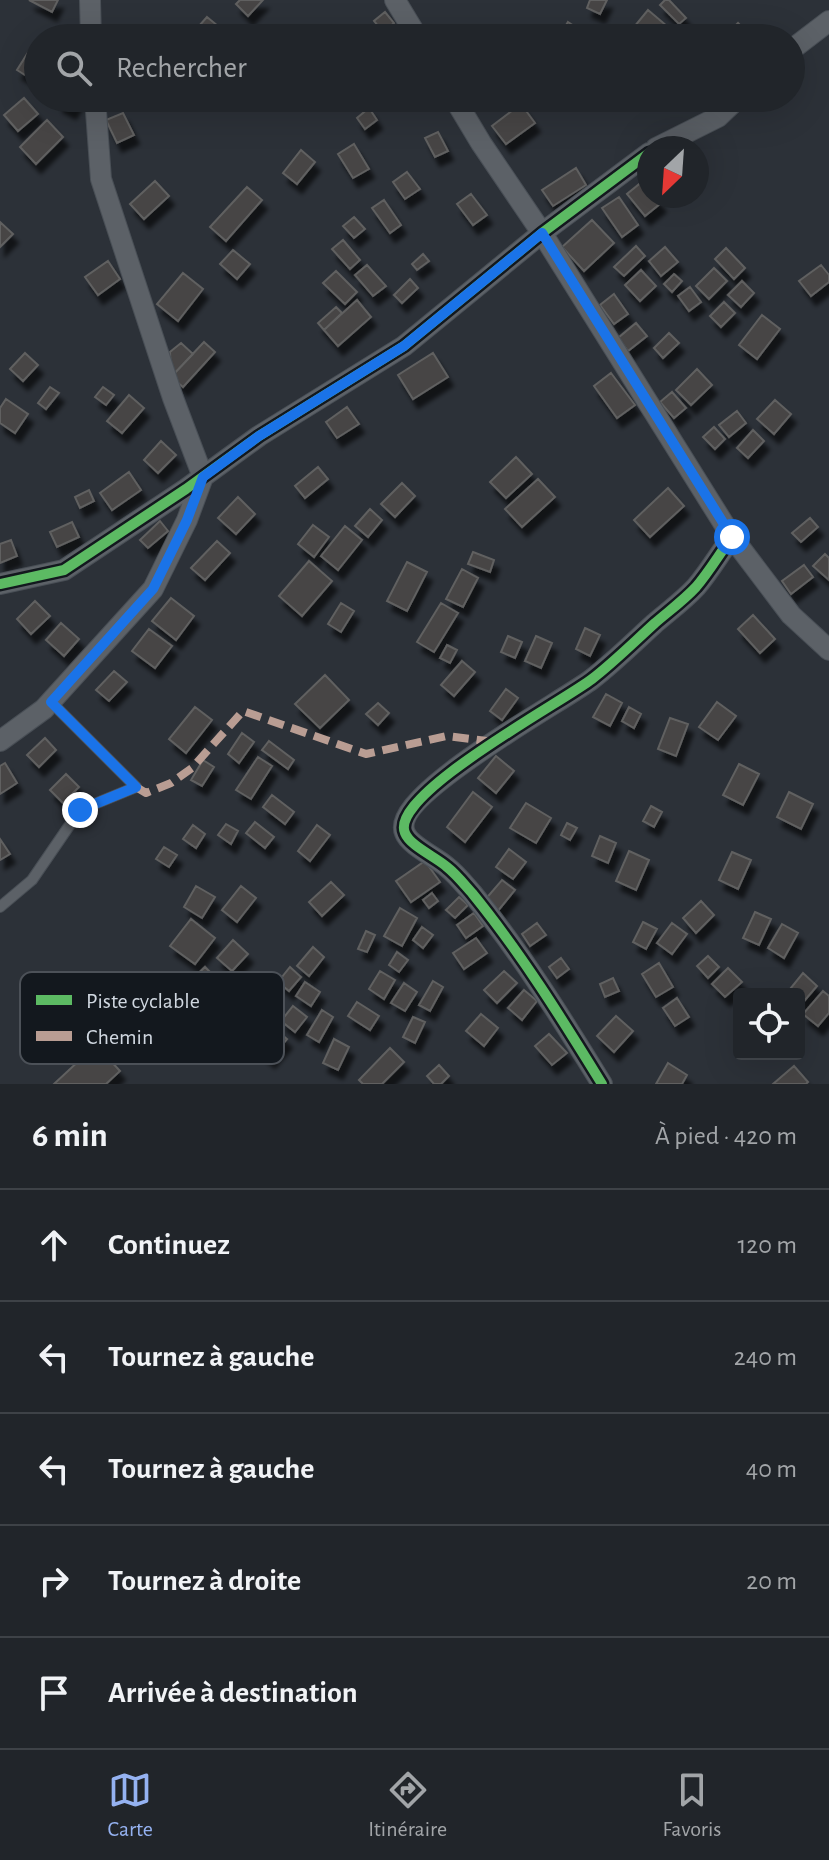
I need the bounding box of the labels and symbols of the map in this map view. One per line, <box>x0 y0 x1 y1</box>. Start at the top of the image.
north arrow <box>637 136 709 208</box>
route start <box>714 519 750 555</box>
route end <box>62 792 98 828</box>
legend <box>20 972 284 1064</box>
text: Piste cyclable <box>86 990 200 1012</box>
text: Chemin <box>86 1026 153 1048</box>

